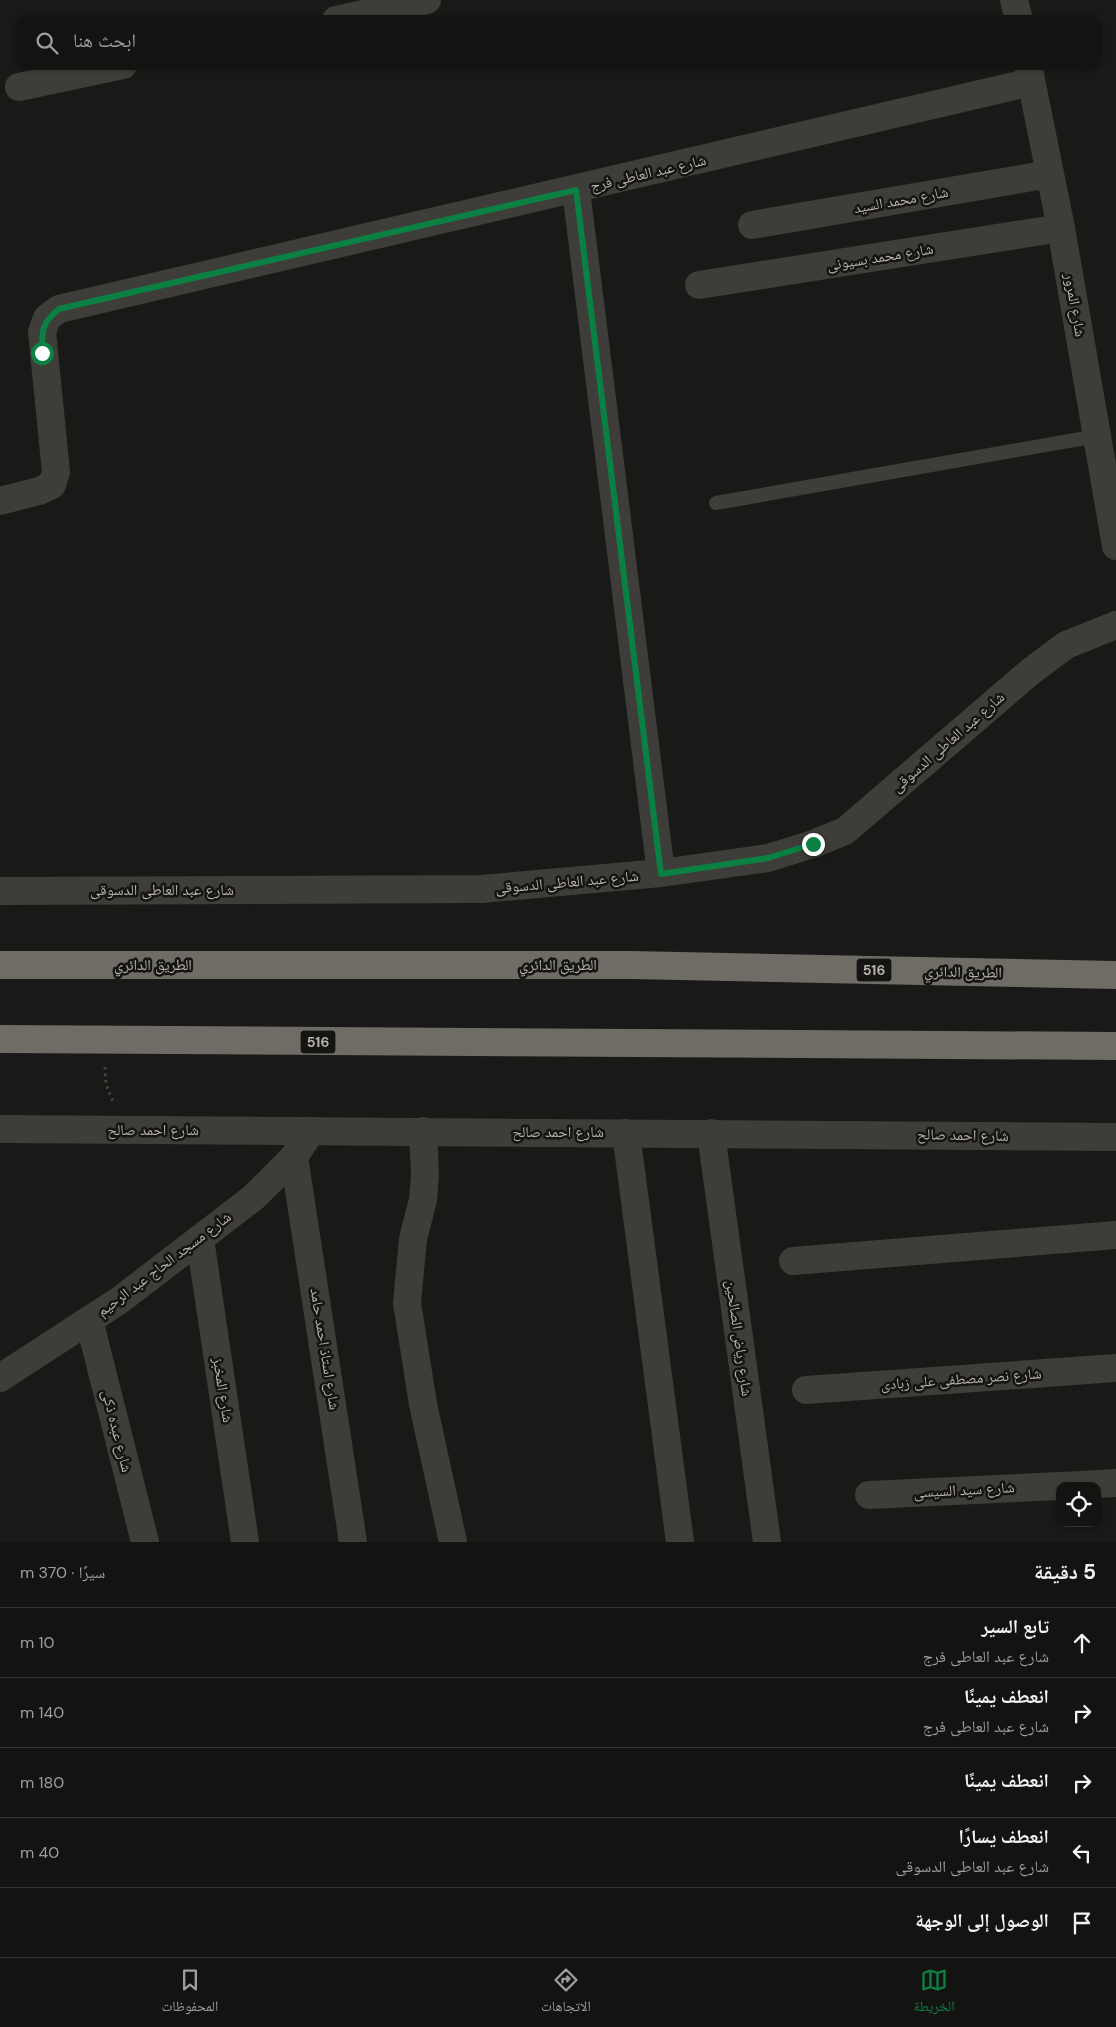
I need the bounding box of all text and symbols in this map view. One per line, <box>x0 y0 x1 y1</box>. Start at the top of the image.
search box <box>15 15 1101 70</box>
text: ابحث هنا <box>73 28 136 53</box>
icon: search <box>33 29 61 57</box>
street label: شارع عبد العاطى فرج <box>588 150 708 196</box>
street label: شارع محمد السيد <box>852 182 950 218</box>
street label: شارع محمد بسيونى <box>825 239 935 275</box>
street label: شارع المرور <box>1059 271 1090 339</box>
route start <box>31 342 54 365</box>
street label: شارع عبد العاطى الدسوقى <box>887 687 1009 797</box>
route end <box>802 833 825 856</box>
street label: شارع عبد العاطى الدسوقى <box>494 866 640 898</box>
street label: شارع عبد العاطى الدسوقى <box>90 880 234 900</box>
street label: الطريق الدائري <box>114 955 192 977</box>
street label: الطريق الدائري <box>519 955 597 977</box>
road number: 516 <box>856 958 892 982</box>
street label: الطريق الدائري <box>924 961 1002 984</box>
road number: 516 <box>300 1030 336 1054</box>
street label: شارع احمد صالح <box>107 1120 199 1140</box>
street label: شارع احمد صالح <box>512 1122 604 1142</box>
street label: شارع احمد صالح <box>917 1124 1009 1146</box>
street label: شارع مسجد الحاج عبد الرحيم <box>93 1207 235 1321</box>
street label: شارع رياض الصالحين <box>721 1279 757 1398</box>
street label: شارع استاذ احمد حامد <box>305 1287 345 1411</box>
street label: شارع المخبز <box>208 1355 238 1424</box>
street label: شارع نصر مصطفى على زبادى <box>880 1363 1042 1395</box>
street label: شارع عبده ذكى <box>97 1388 137 1475</box>
street label: شارع سيد السيسى <box>913 1477 1015 1503</box>
map controls <box>1056 1482 1101 1527</box>
button: locate <box>1056 1482 1101 1527</box>
text: 5 دقيقة <box>1034 1558 1096 1586</box>
text: سيرًا · 370 m <box>20 1562 105 1583</box>
text: تابع السير <box>981 1614 1049 1639</box>
icon: ahead <box>1068 1629 1096 1657</box>
text: 10 m <box>20 1632 54 1653</box>
text: شارع عبد العاطى فرج <box>923 1646 1049 1667</box>
text: انعطف يمينًا <box>964 1684 1049 1709</box>
icon: right <box>1068 1699 1096 1727</box>
text: 140 m <box>20 1702 64 1723</box>
text: شارع عبد العاطى فرج <box>923 1716 1049 1737</box>
text: انعطف يمينًا <box>964 1768 1049 1793</box>
icon: right <box>1068 1769 1096 1797</box>
text: 180 m <box>20 1772 64 1793</box>
text: انعطف يسارًا <box>958 1824 1049 1849</box>
icon: left <box>1068 1839 1096 1867</box>
text: 40 m <box>20 1842 59 1863</box>
text: شارع عبد العاطى الدسوقى <box>896 1856 1049 1877</box>
text: الوصول إلى الوجهة <box>915 1908 1049 1933</box>
icon: arrive <box>1068 1909 1096 1937</box>
tab: المحفوظات <box>161 1966 218 2020</box>
tab: الاتجاهات <box>541 1966 591 2020</box>
tab: الخريطة <box>913 1966 955 2020</box>

